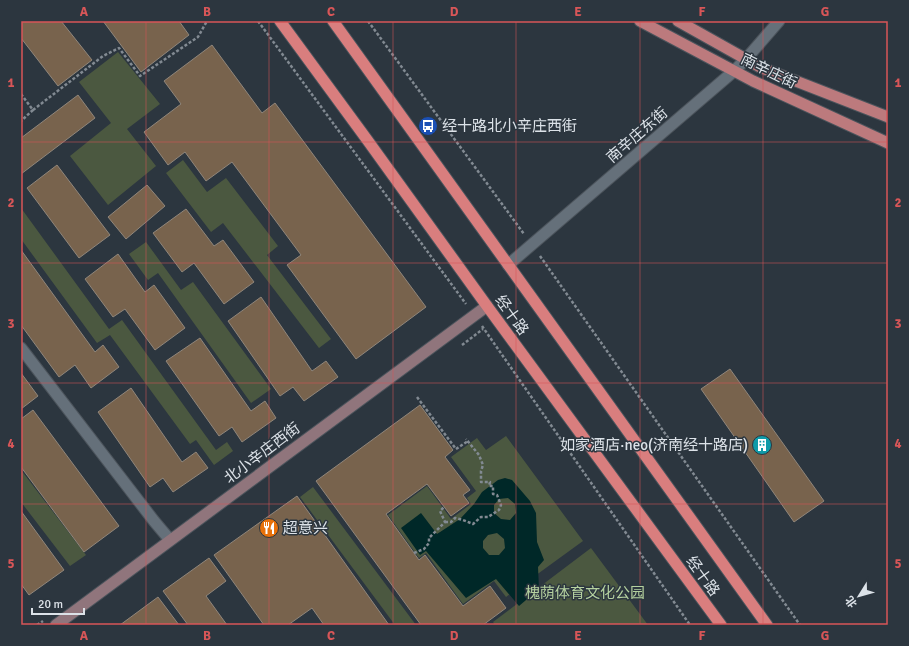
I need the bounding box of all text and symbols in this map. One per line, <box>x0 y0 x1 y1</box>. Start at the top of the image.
text: A <box>80 4 89 20</box>
text: B <box>203 4 211 20</box>
text: C <box>327 4 335 20</box>
text: D <box>450 4 459 20</box>
text: E <box>574 4 582 20</box>
text: F <box>699 4 706 20</box>
text: G <box>821 4 829 20</box>
street label: 南辛庄街 <box>738 50 800 92</box>
text: 1 <box>7 75 15 91</box>
text: 1 <box>894 75 902 91</box>
street label: 南辛庄东街 <box>603 104 671 166</box>
bus stop icon: 经十路北小辛庄西街 <box>417 115 439 137</box>
place label: 经十路北小辛庄西街 <box>442 117 577 135</box>
text: 2 <box>7 195 15 211</box>
text: 2 <box>894 195 902 211</box>
street label: 经十路 <box>491 292 533 338</box>
text: 3 <box>7 316 15 332</box>
text: 3 <box>894 316 902 332</box>
street label: 北小辛庄西街 <box>221 419 303 487</box>
building icon: 如家酒店·neo(济南经十路店) <box>751 434 773 456</box>
text: 4 <box>7 436 15 452</box>
place label: 如家酒店·neo(济南经十路店) <box>560 436 748 454</box>
text: 4 <box>894 436 902 452</box>
restaurant icon: 超意兴 <box>258 517 280 539</box>
place label: 超意兴 <box>283 519 328 537</box>
street label: 经十路 <box>682 553 724 599</box>
text: 5 <box>7 556 15 572</box>
text: 5 <box>894 556 902 572</box>
north arrow <box>839 576 879 616</box>
park label: 槐荫体育文化公园 <box>525 584 645 602</box>
scale bar <box>32 590 84 616</box>
text: 北 <box>843 593 860 610</box>
text: 20 m <box>38 597 63 612</box>
text: A <box>80 628 89 644</box>
text: B <box>203 628 211 644</box>
text: C <box>327 628 335 644</box>
text: D <box>450 628 459 644</box>
text: E <box>574 628 582 644</box>
text: F <box>699 628 706 644</box>
text: G <box>821 628 829 644</box>

